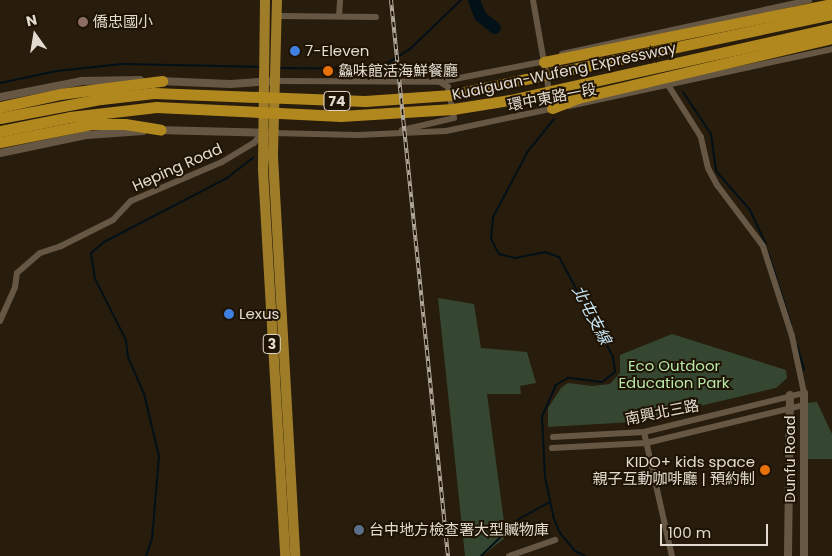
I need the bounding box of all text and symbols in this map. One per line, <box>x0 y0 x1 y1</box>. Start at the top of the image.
text: N <box>24 9 39 31</box>
north arrow <box>10 10 60 60</box>
place label: 僑忠國小 <box>93 13 153 31</box>
marker: 僑忠國小 <box>77 16 89 28</box>
street label: Kuaiguan-Wufeng Expressway <box>450 38 678 104</box>
place label: 7-Eleven <box>305 42 369 60</box>
marker: 7-Eleven <box>289 45 301 57</box>
place label: 鱻味館活海鮮餐廳 <box>338 62 458 80</box>
marker: 鱻味館活海鮮餐廳 <box>322 65 334 77</box>
street label: 環中東路一段 <box>506 80 598 114</box>
road number: 74 <box>323 90 351 112</box>
street label: Heping Road <box>129 139 225 195</box>
water label: 北屯支線 <box>568 282 614 348</box>
place label: Lexus <box>239 305 279 323</box>
marker: Lexus <box>223 308 235 320</box>
road number: 3 <box>262 332 282 356</box>
park label: Eco Outdoor Education Park <box>618 356 730 391</box>
street label: 南興北三路 <box>623 396 701 428</box>
street label: Dunfu Road <box>781 415 799 503</box>
place label: KIDO+ kids space 親子互動咖啡廳 | 預約制 <box>593 452 755 487</box>
marker: KIDO+ kids space 親子互動咖啡廳 | 預約制 <box>759 464 771 476</box>
scale bar <box>662 514 770 546</box>
place label: 台中地方檢查署大型贓物庫 <box>369 521 549 539</box>
text: 100 m <box>668 522 711 543</box>
marker: 台中地方檢查署大型贓物庫 <box>353 524 365 536</box>

